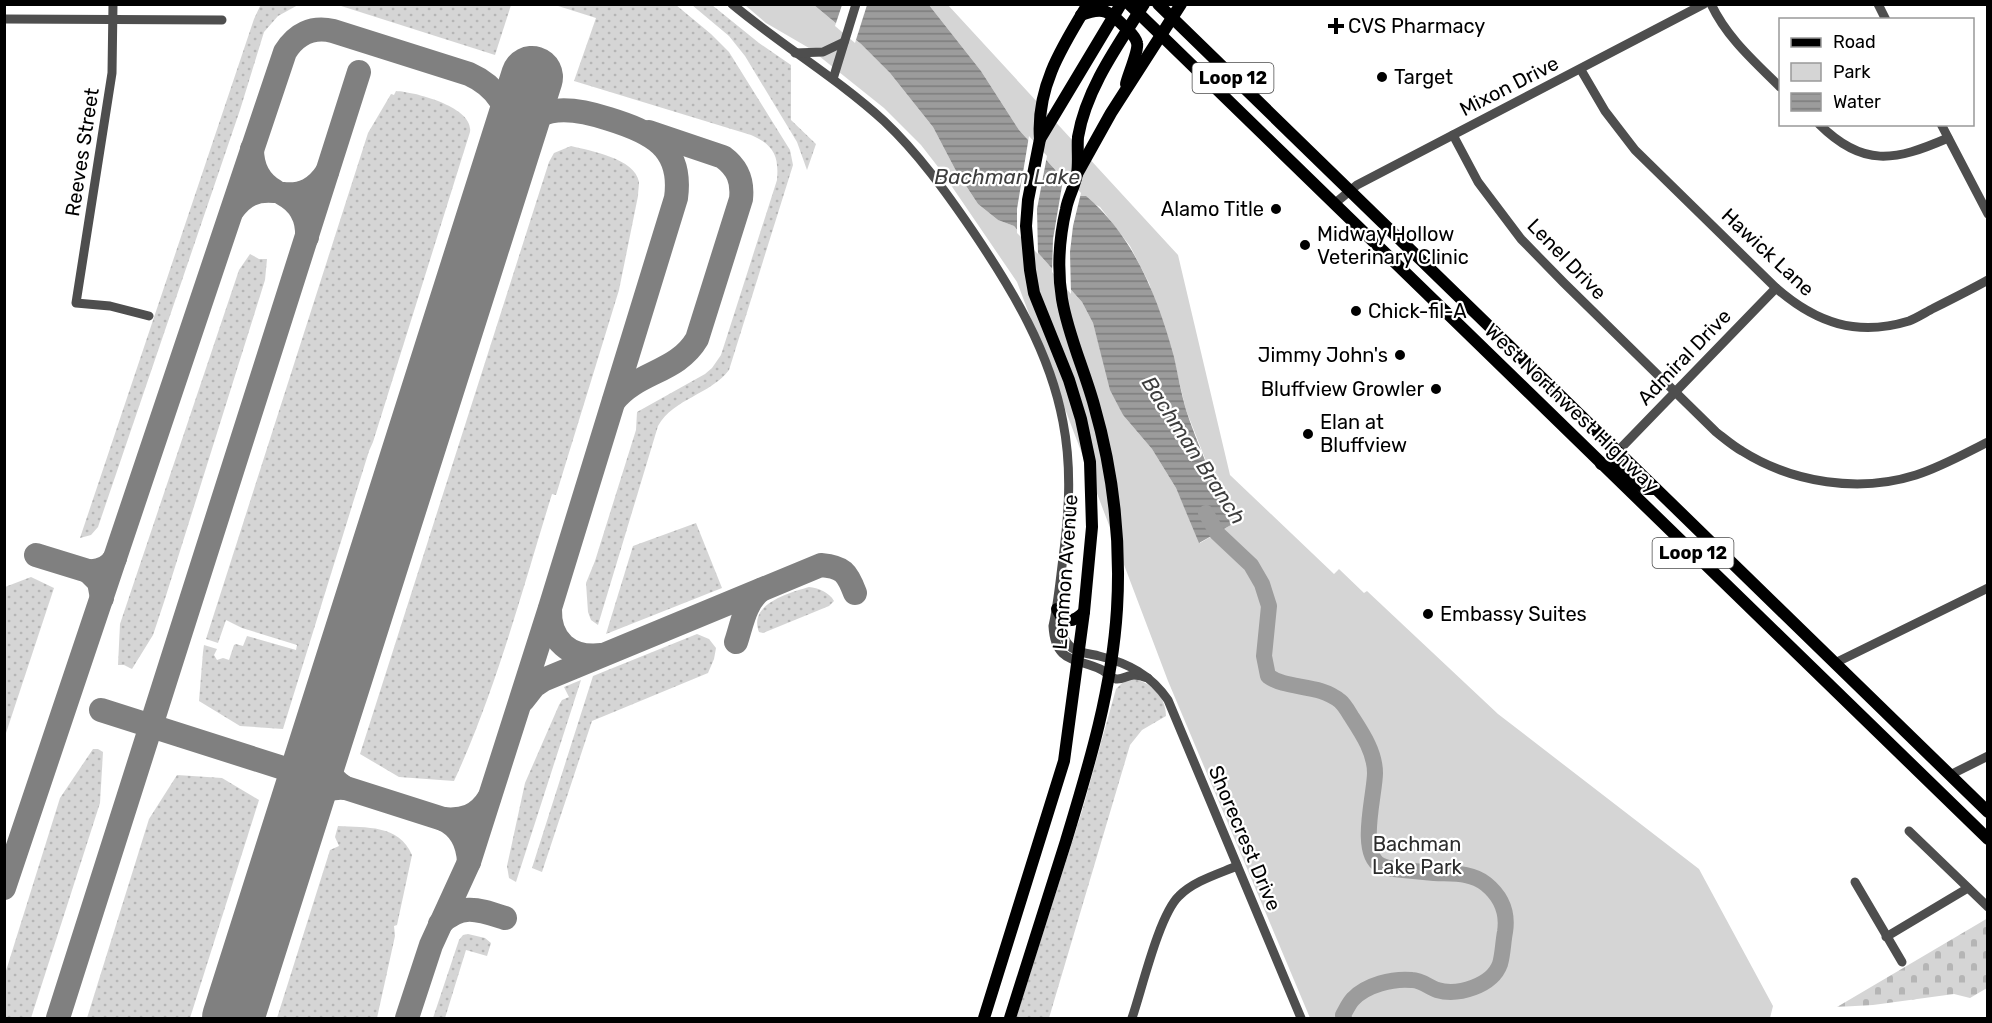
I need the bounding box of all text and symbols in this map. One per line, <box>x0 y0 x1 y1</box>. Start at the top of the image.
place label: CVS Pharmacy <box>1348 14 1485 38</box>
legend <box>1779 18 1974 126</box>
marker: CVS Pharmacy <box>1329 19 1343 33</box>
text: Road <box>1833 31 1876 53</box>
street label: Mixon Drive <box>1456 51 1562 121</box>
text: Park <box>1833 61 1871 83</box>
road number: Loop 12 <box>1192 63 1274 93</box>
place label: Target <box>1394 65 1453 89</box>
marker: Target <box>1375 70 1389 84</box>
street label: Reeves Street <box>60 86 104 218</box>
text: Water <box>1833 91 1881 113</box>
water label: Bachman Lake <box>934 164 1080 189</box>
place label: Alamo Title <box>1161 197 1264 221</box>
marker: Alamo Title <box>1269 202 1283 216</box>
street label: Hawick Lane <box>1717 203 1819 301</box>
street label: Lenel Drive <box>1522 213 1612 305</box>
place label: Midway Hollow Veterinary Clinic <box>1317 222 1469 269</box>
marker: Midway Hollow Veterinary Clinic <box>1298 238 1312 252</box>
place label: Chick-fil-A <box>1368 299 1467 323</box>
marker: Chick-fil-A <box>1349 304 1363 318</box>
street label: Admiral Drive <box>1632 304 1736 410</box>
street label: West Northwest Highway <box>1480 318 1664 498</box>
place label: Jimmy John's <box>1258 343 1388 367</box>
marker: Jimmy John's <box>1393 348 1407 362</box>
water label: Bachman Branch <box>1137 371 1251 529</box>
place label: Bluffview Growler <box>1261 377 1424 401</box>
marker: Bluffview Growler <box>1429 382 1443 396</box>
place label: Elan at Bluffview <box>1320 410 1407 457</box>
marker: Elan at Bluffview <box>1301 427 1315 441</box>
street label: Lemmon Avenue <box>1048 493 1082 651</box>
road number: Loop 12 <box>1652 538 1734 568</box>
place label: Embassy Suites <box>1440 602 1587 626</box>
marker: Embassy Suites <box>1421 607 1435 621</box>
street label: Shorecrest Drive <box>1204 762 1286 914</box>
park label: Bachman Lake Park <box>1372 832 1463 879</box>

